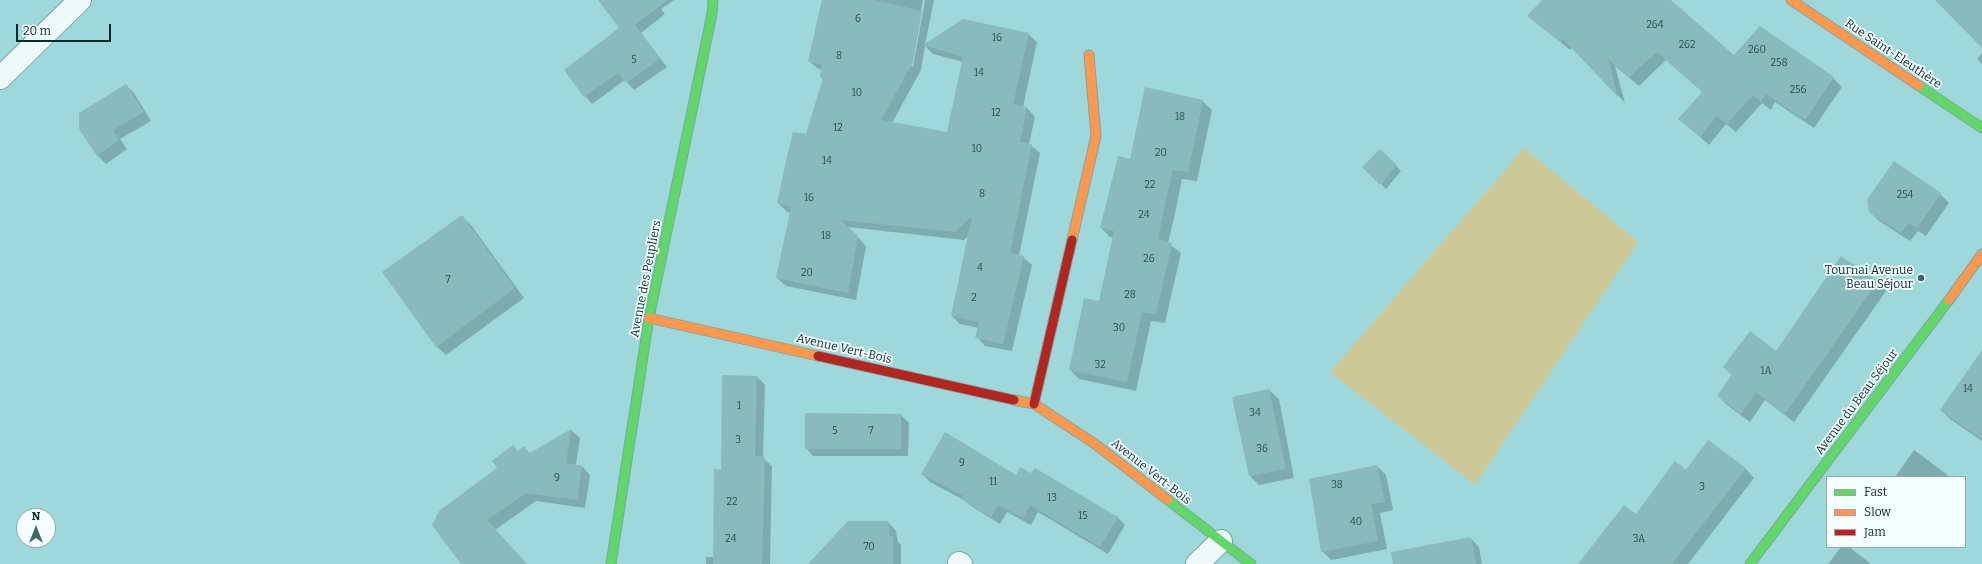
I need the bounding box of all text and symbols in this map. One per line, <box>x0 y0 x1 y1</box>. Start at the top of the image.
house number: 6 <box>855 13 861 25</box>
scale bar <box>18 16 113 42</box>
street label: Rue Saint-Eleuthère <box>1842 16 1944 92</box>
house number: 264 <box>1646 19 1664 31</box>
text: 20 m <box>23 24 51 38</box>
house number: 16 <box>992 32 1002 44</box>
house number: 262 <box>1679 39 1695 51</box>
house number: 260 <box>1748 44 1766 56</box>
house number: 8 <box>836 50 842 62</box>
house number: 5 <box>631 54 637 66</box>
house number: 258 <box>1771 57 1787 69</box>
house number: 14 <box>974 67 984 79</box>
house number: 256 <box>1790 84 1806 96</box>
house number: 10 <box>852 87 862 99</box>
house number: 12 <box>991 107 1001 119</box>
house number: 18 <box>1175 111 1185 123</box>
house number: 12 <box>833 122 843 134</box>
house number: 10 <box>972 143 982 155</box>
house number: 20 <box>1155 147 1167 159</box>
house number: 14 <box>822 155 832 167</box>
house number: 22 <box>1145 179 1155 191</box>
house number: 8 <box>979 188 985 200</box>
house number: 254 <box>1897 189 1913 201</box>
house number: 16 <box>804 192 814 204</box>
house number: 24 <box>1138 209 1150 221</box>
street label: Avenue des Peupliers <box>628 219 664 339</box>
house number: 18 <box>821 230 831 242</box>
house number: 26 <box>1143 253 1155 265</box>
house number: 4 <box>977 262 983 274</box>
place label: Tournai Avenue Beau Séjour <box>1825 264 1913 292</box>
house number: 20 <box>801 267 813 279</box>
marker: Tournai Avenue Beau Séjour <box>1916 273 1926 283</box>
house number: 7 <box>445 274 451 286</box>
house number: 28 <box>1124 289 1136 301</box>
house number: 2 <box>971 292 977 304</box>
house number: 30 <box>1113 322 1125 334</box>
street label: Avenue Vert-Bois <box>795 331 893 367</box>
street label: Avenue du Beau Séjour <box>1813 346 1901 458</box>
house number: 32 <box>1094 359 1106 371</box>
house number: 1A <box>1760 365 1772 377</box>
house number: 14 <box>1963 383 1973 395</box>
house number: 1 <box>737 400 741 412</box>
house number: 34 <box>1249 407 1261 419</box>
house number: 5 <box>832 425 838 437</box>
house number: 7 <box>868 425 874 437</box>
house number: 3 <box>735 434 741 446</box>
street label: Avenue Vert-Bois <box>1108 436 1194 508</box>
house number: 36 <box>1256 443 1268 455</box>
house number: 9 <box>959 457 965 469</box>
house number: 9 <box>554 472 560 484</box>
house number: 11 <box>989 476 997 488</box>
legend <box>1826 476 1966 548</box>
house number: 38 <box>1331 479 1343 491</box>
house number: 3 <box>1699 481 1705 493</box>
text: Fast <box>1864 485 1887 499</box>
house number: 13 <box>1047 492 1057 504</box>
house number: 22 <box>727 496 737 508</box>
text: Slow <box>1864 505 1891 519</box>
north arrow <box>16 508 56 548</box>
text: N <box>32 510 40 523</box>
house number: 15 <box>1078 510 1088 522</box>
house number: 40 <box>1350 516 1362 528</box>
text: Jam <box>1864 525 1886 539</box>
house number: 24 <box>725 533 737 545</box>
house number: 3A <box>1633 533 1645 545</box>
house number: 70 <box>863 541 875 553</box>

